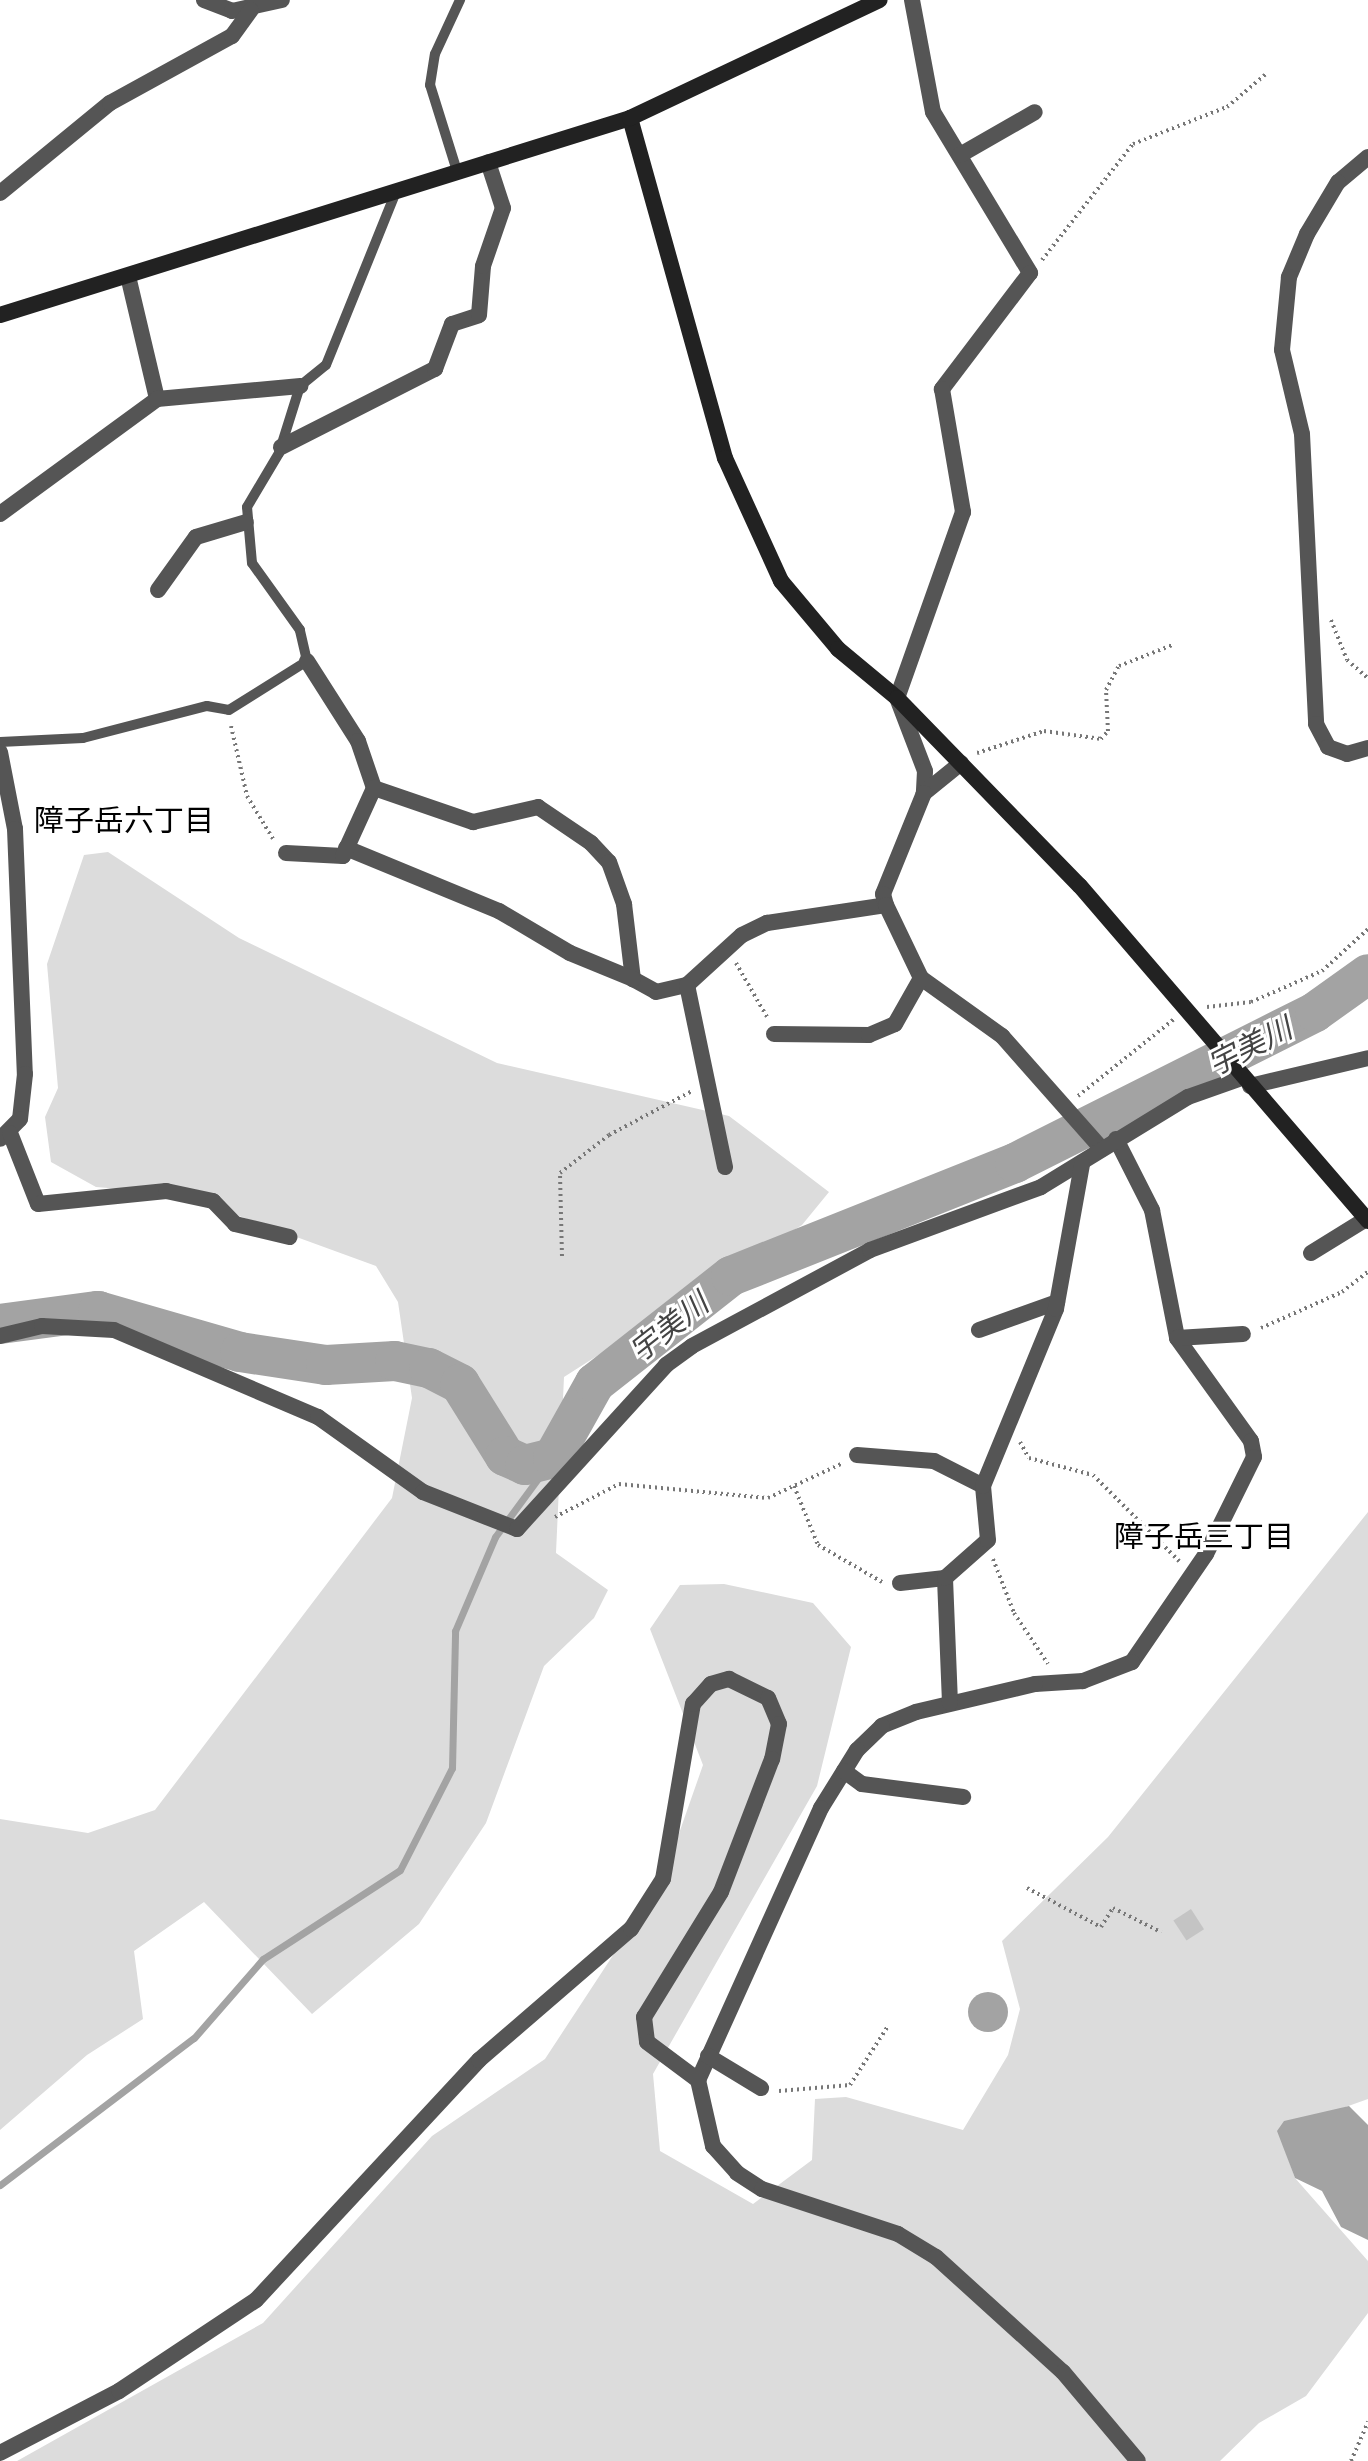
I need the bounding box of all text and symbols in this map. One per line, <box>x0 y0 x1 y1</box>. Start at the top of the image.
district label: 障子岳六丁目 <box>34 801 214 837</box>
water label: 宇美川 <box>1201 1009 1297 1081</box>
water label: 宇美川 <box>621 1284 715 1368</box>
district label: 障子岳三丁目 <box>1114 1517 1294 1553</box>

